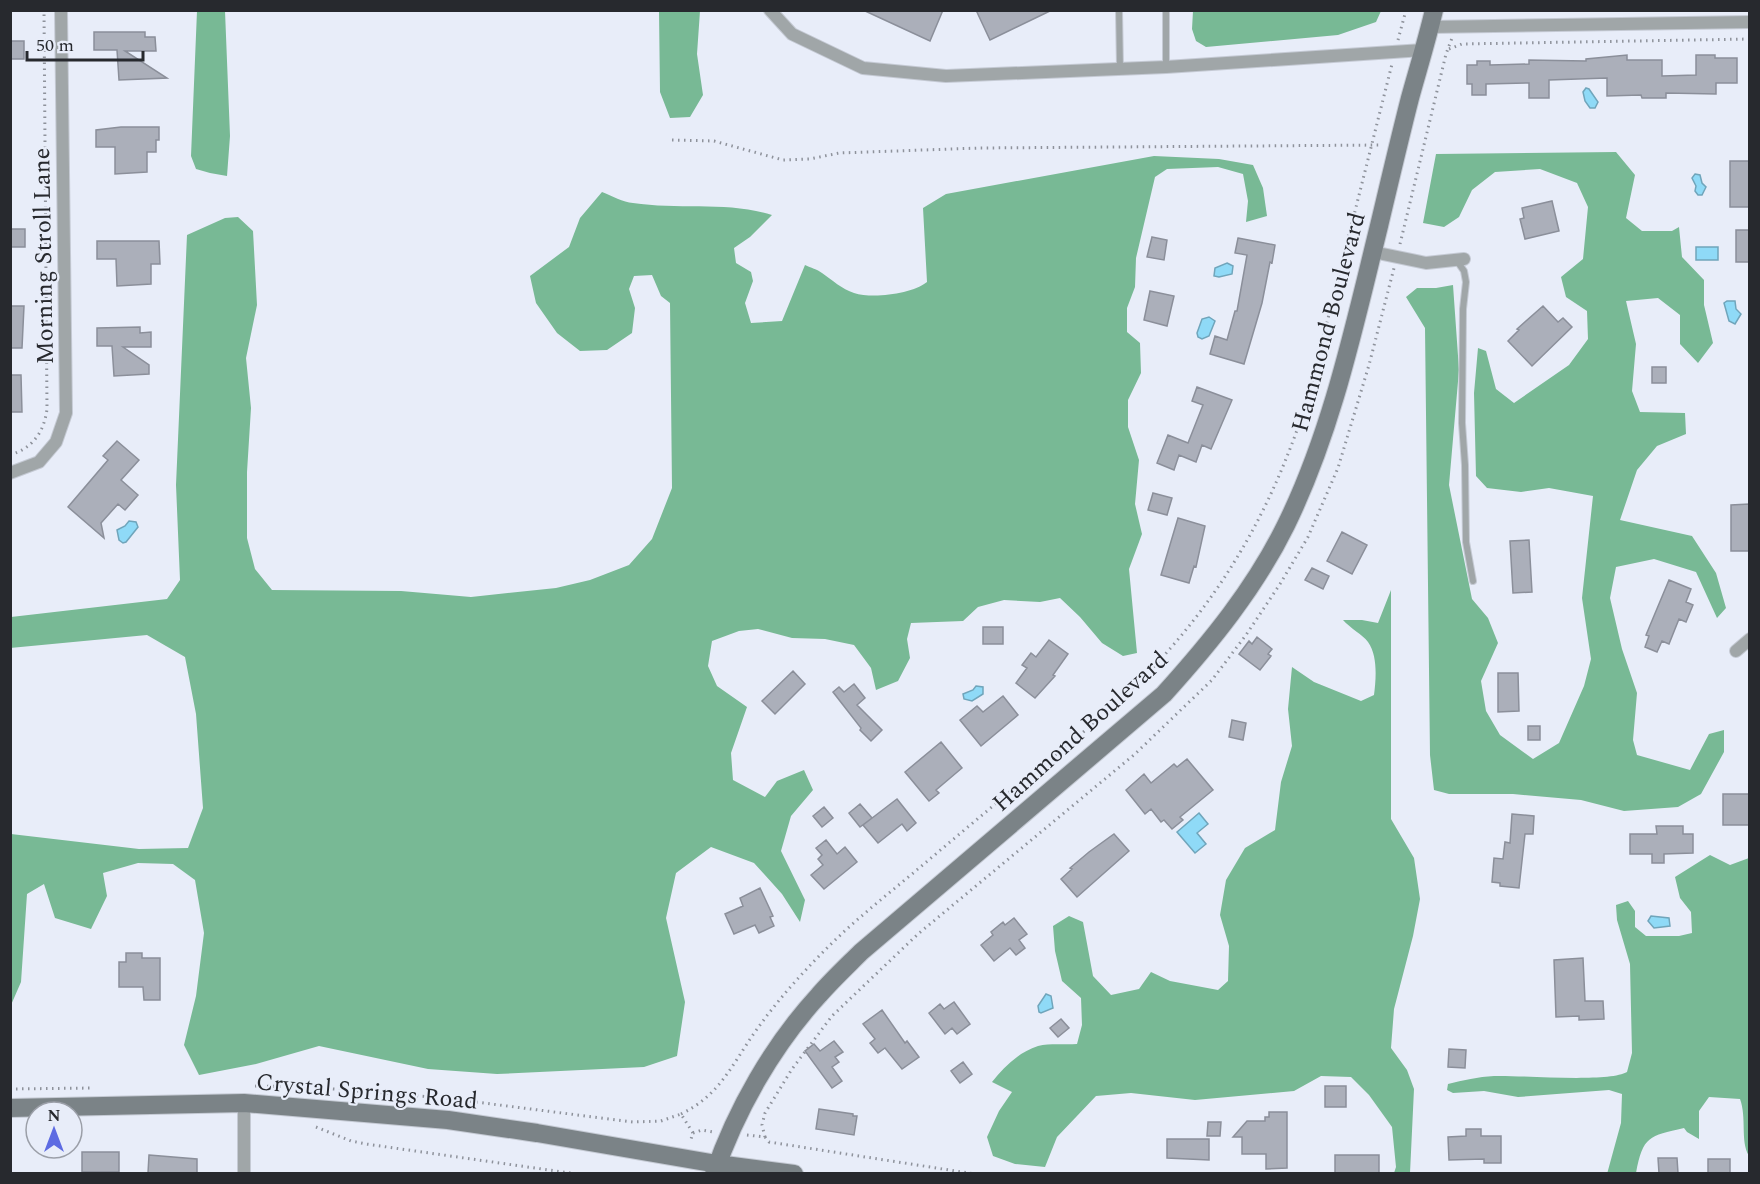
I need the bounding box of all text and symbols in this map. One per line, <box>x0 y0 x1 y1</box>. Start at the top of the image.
scale bar <box>27 24 142 62</box>
text: 50 m <box>36 32 74 59</box>
street label: Morning Stroll Lane <box>24 147 64 365</box>
street label: Hammond Boulevard <box>1282 208 1376 436</box>
street label: Hammond Boulevard <box>985 643 1177 821</box>
street label: Crystal Springs Road <box>255 1064 479 1120</box>
north arrow <box>24 1100 84 1160</box>
text: N <box>47 1104 61 1128</box>

